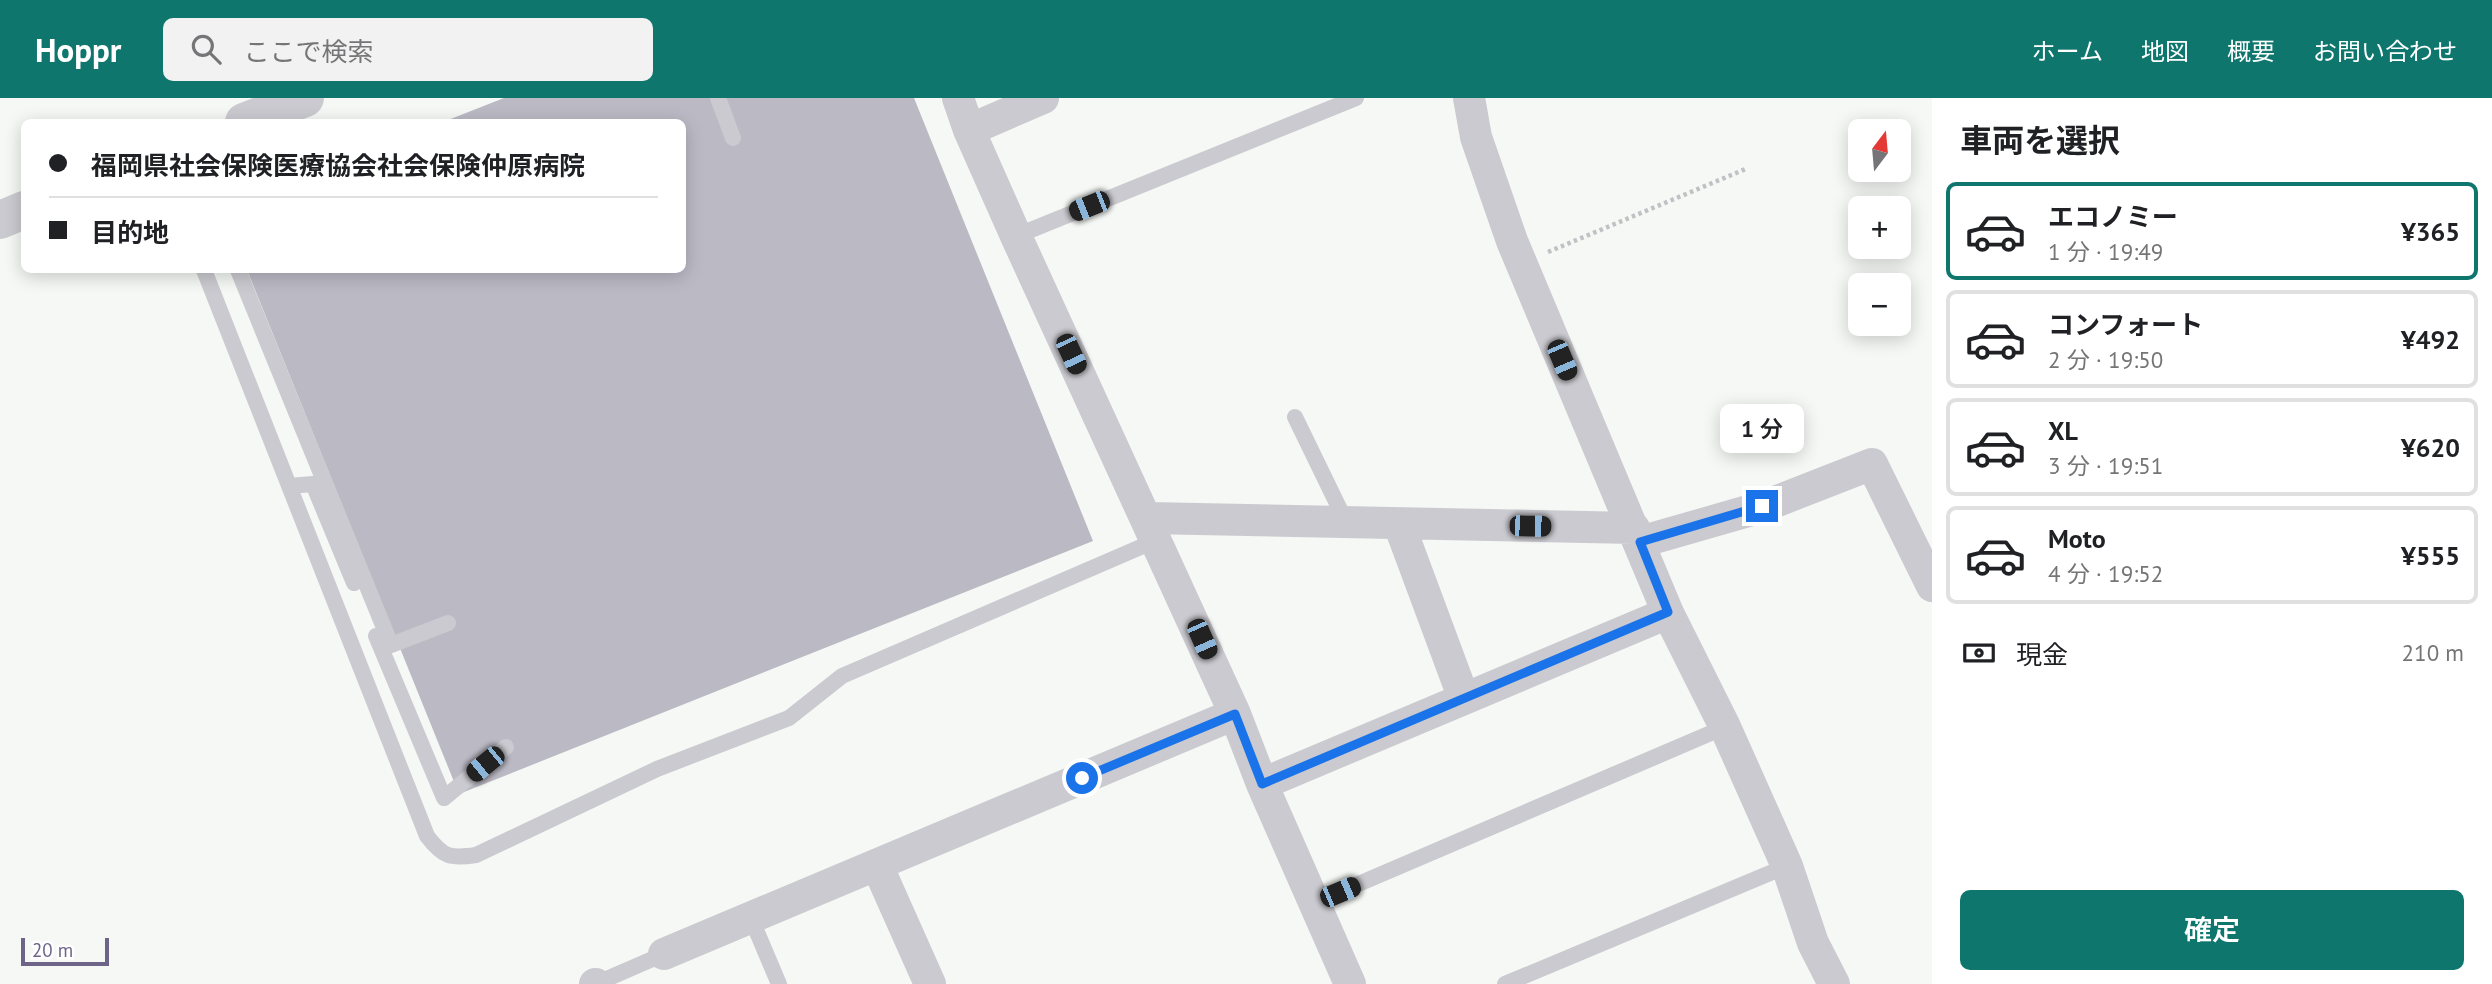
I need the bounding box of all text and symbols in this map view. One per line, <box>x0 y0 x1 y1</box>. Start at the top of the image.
search box <box>163 18 653 81</box>
text: Hoppr <box>35 28 121 71</box>
icon: search <box>187 30 225 68</box>
text: ここで検索 <box>243 35 373 68</box>
text: ホーム <box>2032 36 2103 67</box>
text: 地図 <box>2141 36 2189 67</box>
text: 概要 <box>2227 36 2275 67</box>
text: お問い合わせ <box>2313 36 2457 67</box>
north arrow <box>1848 119 1911 182</box>
map controls <box>1848 119 1911 336</box>
text: 車両を選択 <box>1960 119 2120 161</box>
text: 福岡県社会保険医療協会社会保険仲原病院 <box>91 149 585 182</box>
car <box>1066 188 1113 224</box>
button: + <box>1848 196 1911 259</box>
icon: car <box>1964 200 2027 263</box>
text: エコノミー <box>2048 200 2178 233</box>
text: ¥365 <box>2401 215 2460 248</box>
text: 目的地 <box>91 216 169 249</box>
text: 1 分 · 19:49 <box>2048 237 2163 266</box>
button: − <box>1848 273 1911 336</box>
icon: car <box>1964 308 2027 371</box>
text: コンフォート <box>2048 308 2203 341</box>
text: ¥492 <box>2401 323 2460 356</box>
car <box>1053 331 1090 377</box>
car <box>1545 337 1580 383</box>
text: 2 分 · 19:50 <box>2048 345 2163 374</box>
callout: 1 分 <box>1720 404 1804 454</box>
text: 1 分 <box>1741 414 1783 443</box>
text: XL <box>2048 414 2078 447</box>
icon: car <box>1964 416 2027 479</box>
text: ¥620 <box>2401 431 2460 464</box>
text: 3 分 · 19:51 <box>2048 451 2163 480</box>
route end <box>1746 490 1778 522</box>
car <box>1509 515 1552 537</box>
text: Moto <box>2048 522 2106 555</box>
icon: car <box>1964 524 2027 587</box>
text: ¥555 <box>2401 539 2460 572</box>
text: 4 分 · 19:52 <box>2048 559 2163 588</box>
car <box>1184 616 1221 662</box>
icon: cash <box>1960 634 1998 672</box>
text: 現金 <box>2016 638 2068 671</box>
text: 210 m <box>2402 638 2464 667</box>
car <box>463 743 508 785</box>
route start <box>1066 762 1098 794</box>
car <box>1317 874 1364 910</box>
button: 確定 <box>1960 890 2464 970</box>
scale bar <box>21 935 108 967</box>
text: 20 m <box>32 938 73 962</box>

